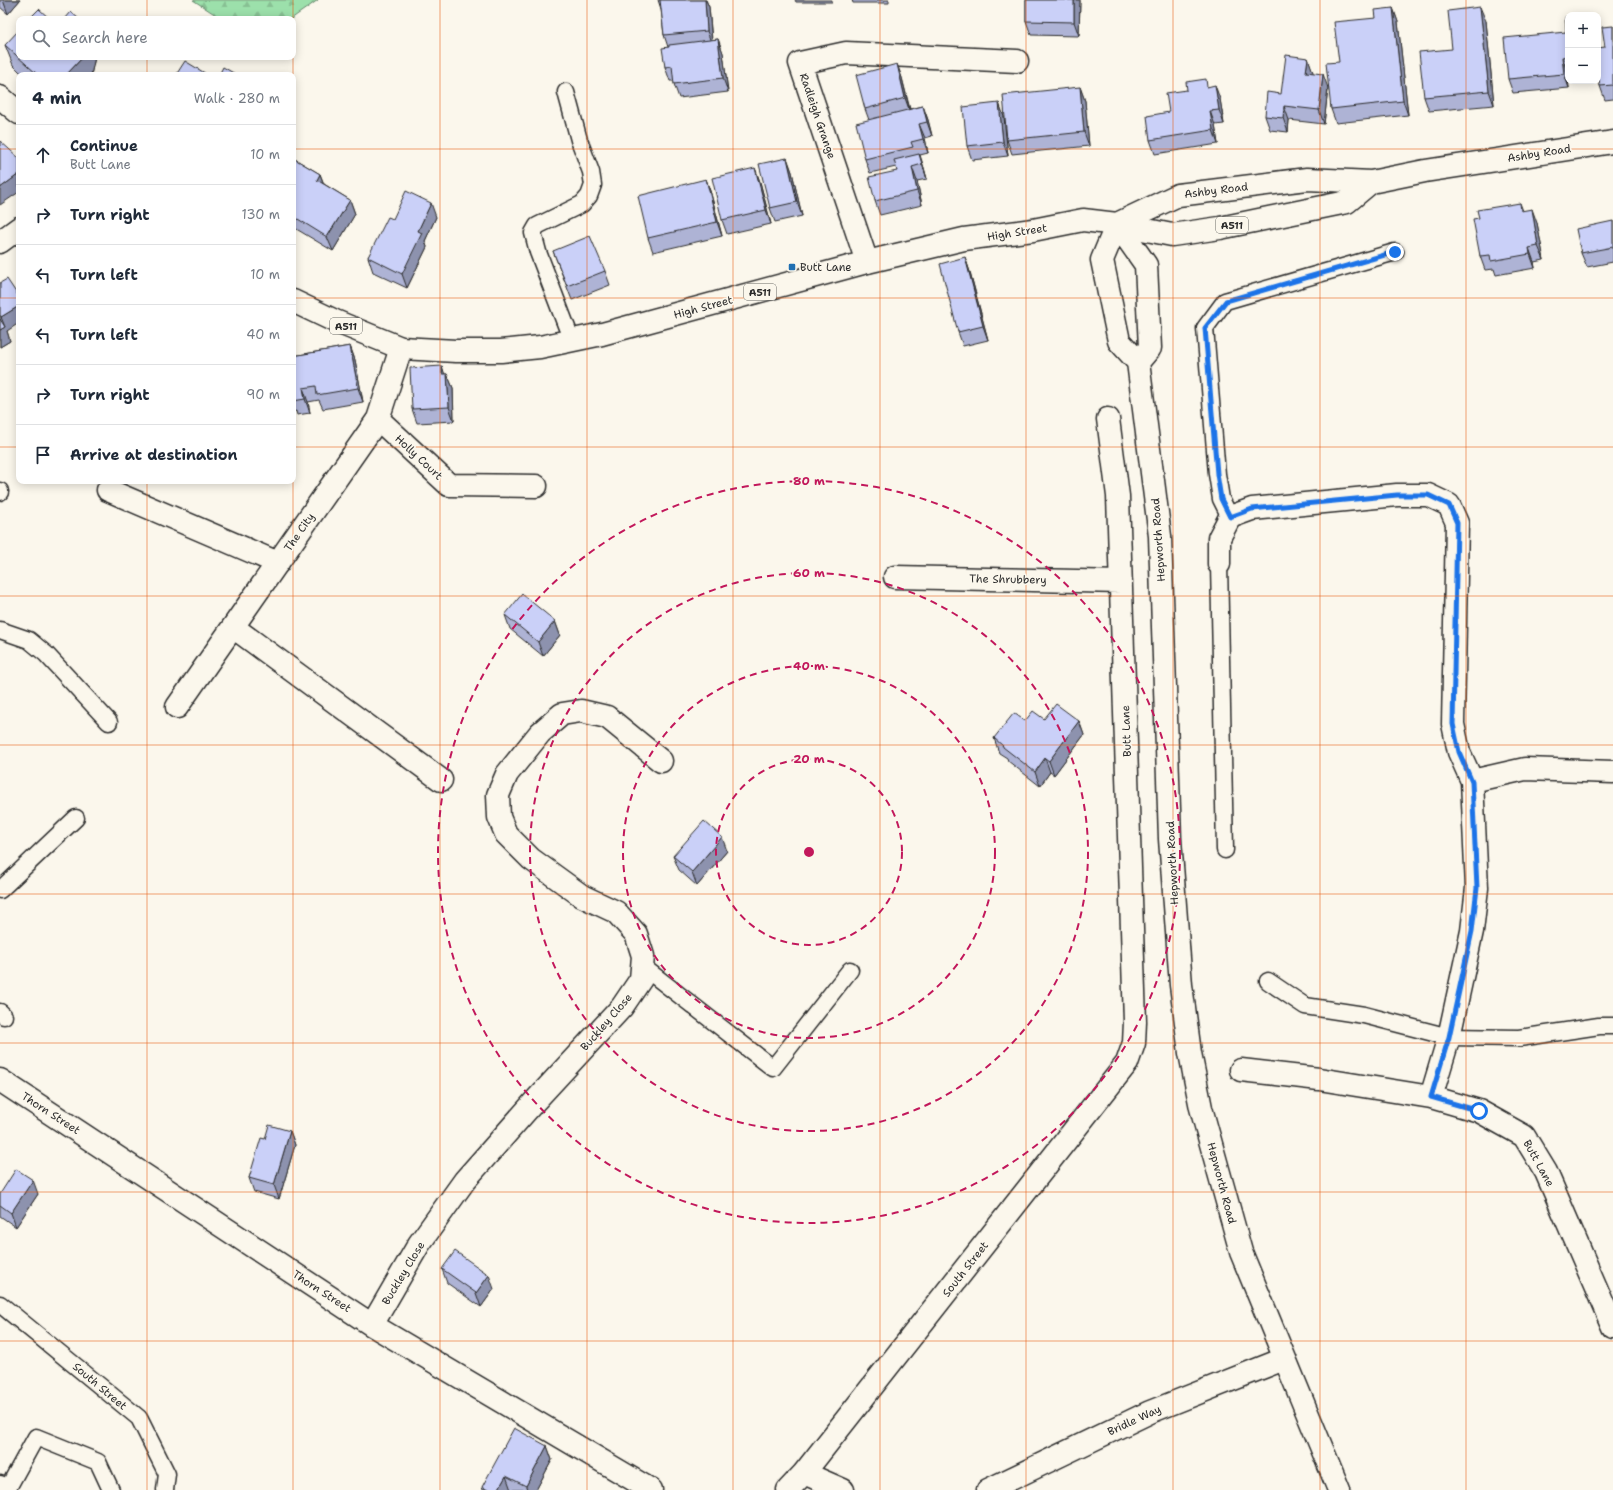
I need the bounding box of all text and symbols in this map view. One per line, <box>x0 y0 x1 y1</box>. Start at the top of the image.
map controls <box>1565 12 1601 84</box>
button: + <box>1565 12 1601 48</box>
search box <box>16 16 296 60</box>
icon: search <box>30 27 52 49</box>
text: Search here <box>62 28 148 48</box>
button: − <box>1565 48 1601 84</box>
street label: Radleigh Grange <box>796 71 839 161</box>
text: 4 min <box>32 87 82 109</box>
text: Walk · 280 m <box>194 90 280 107</box>
text: Continue <box>70 136 138 156</box>
street label: Ashby Road <box>1506 141 1572 166</box>
icon: ahead <box>32 144 54 166</box>
text: 10 m <box>250 146 280 163</box>
text: Butt Lane <box>70 156 131 173</box>
street label: Ashby Road <box>1183 179 1249 202</box>
icon: right <box>32 204 54 226</box>
text: Turn right <box>70 205 150 225</box>
text: 130 m <box>242 206 280 223</box>
road number: A511 <box>1216 217 1248 233</box>
street label: High Street <box>986 220 1048 245</box>
route end <box>1386 243 1404 261</box>
place label: Butt Lane <box>800 260 852 275</box>
marker: Butt Lane <box>787 262 797 272</box>
icon: left <box>32 264 54 286</box>
text: Turn left <box>70 265 138 285</box>
text: 10 m <box>250 266 280 283</box>
road number: A511 <box>744 284 776 300</box>
street label: High Street <box>672 292 735 323</box>
road number: A511 <box>330 318 362 334</box>
icon: left <box>32 324 54 346</box>
text: Turn left <box>70 325 138 345</box>
text: 40 m <box>246 326 280 343</box>
icon: right <box>32 384 54 406</box>
text: Turn right <box>70 385 150 405</box>
text: 90 m <box>246 386 280 403</box>
street label: Holly Court <box>392 431 446 483</box>
icon: arrive <box>32 444 54 466</box>
text: Arrive at destination <box>70 445 238 465</box>
text: 80 m <box>793 473 825 489</box>
street label: Hepworth Road <box>1148 498 1169 582</box>
street label: The City <box>281 510 318 554</box>
text: 60 m <box>793 565 825 581</box>
street label: The Shrubbery <box>969 571 1047 588</box>
text: 40 m <box>793 658 825 674</box>
street label: Butt Lane <box>1118 705 1135 757</box>
text: 20 m <box>793 751 825 767</box>
street label: Hepworth Road <box>1163 821 1182 905</box>
centre of rings <box>802 845 816 859</box>
street label: Buckley Close <box>577 990 635 1054</box>
street label: Thorn Street <box>18 1089 83 1138</box>
route start <box>1470 1102 1488 1120</box>
street label: Butt Lane <box>1520 1137 1558 1189</box>
street label: Hepworth Road <box>1203 1141 1240 1226</box>
street label: South Street <box>939 1238 992 1300</box>
street label: Buckley Close <box>379 1239 428 1308</box>
street label: Thorn Street <box>289 1267 354 1316</box>
street label: South Street <box>69 1359 130 1414</box>
street label: Bridle Way <box>1105 1402 1163 1439</box>

